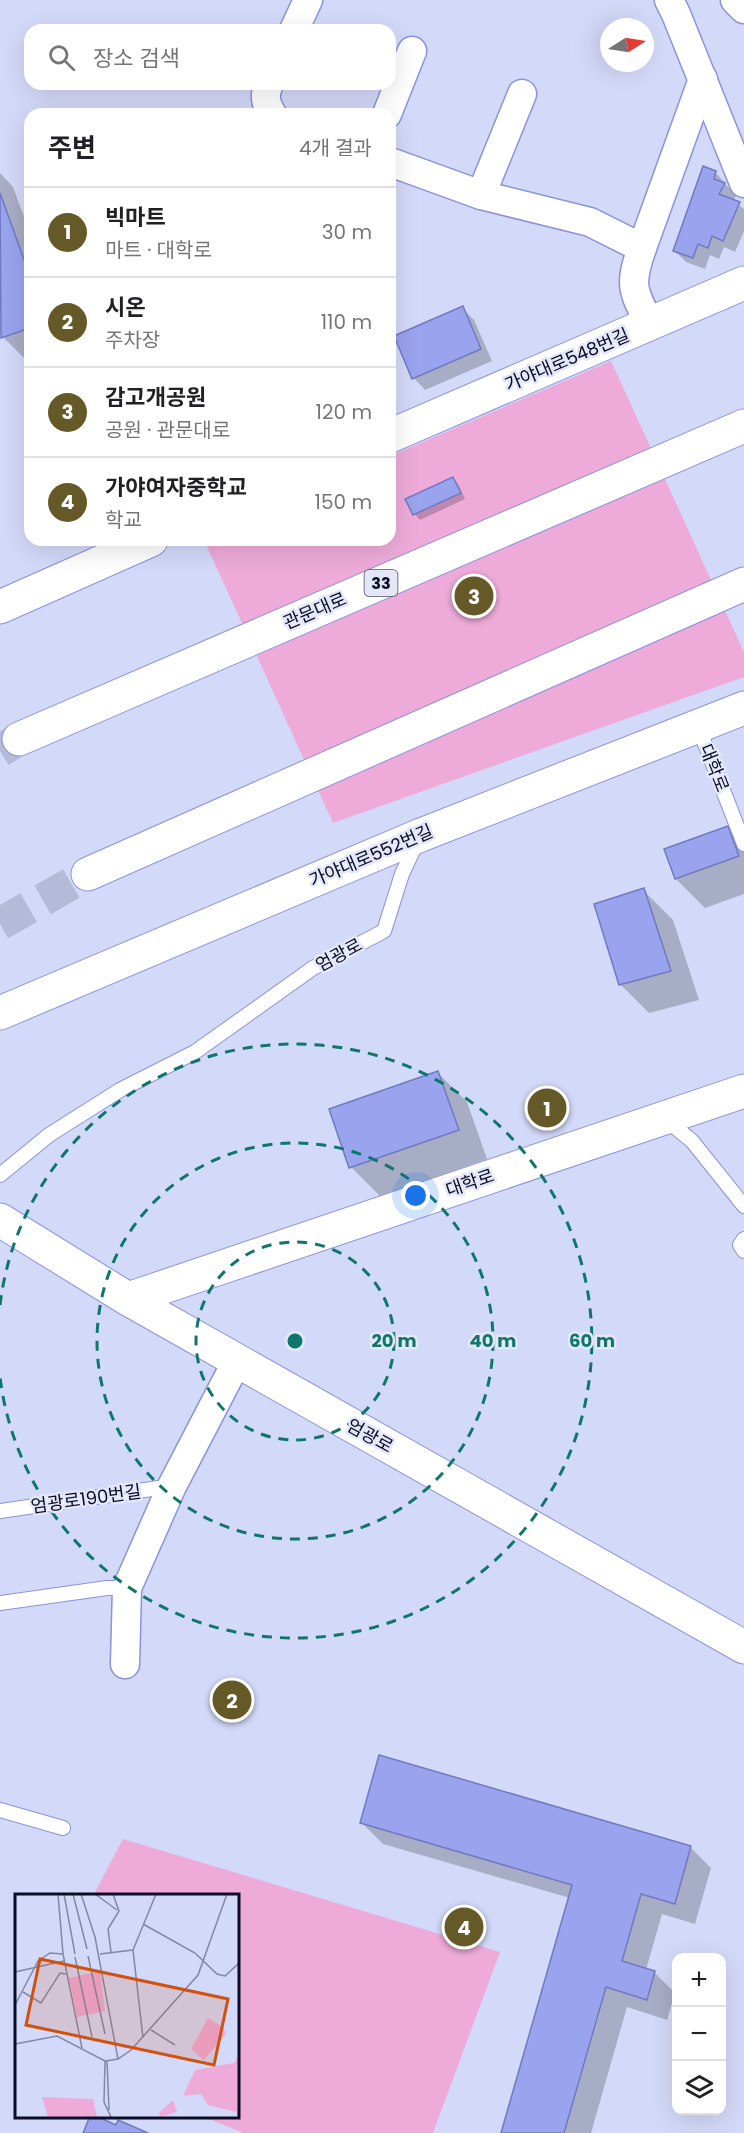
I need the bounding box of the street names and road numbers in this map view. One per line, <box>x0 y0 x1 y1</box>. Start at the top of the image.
street label: 가야대로548번길 <box>501 322 633 397</box>
road number: 33 <box>364 570 398 596</box>
street label: 관문대로 <box>279 586 350 635</box>
street label: 대학로 <box>694 740 735 796</box>
street label: 가야대로552번길 <box>305 818 437 893</box>
street label: 엄광로 <box>311 932 367 977</box>
street label: 대학로 <box>442 1163 497 1202</box>
street label: 엄광로 <box>342 1413 398 1459</box>
street label: 엄광로190번길 <box>29 1478 143 1519</box>

